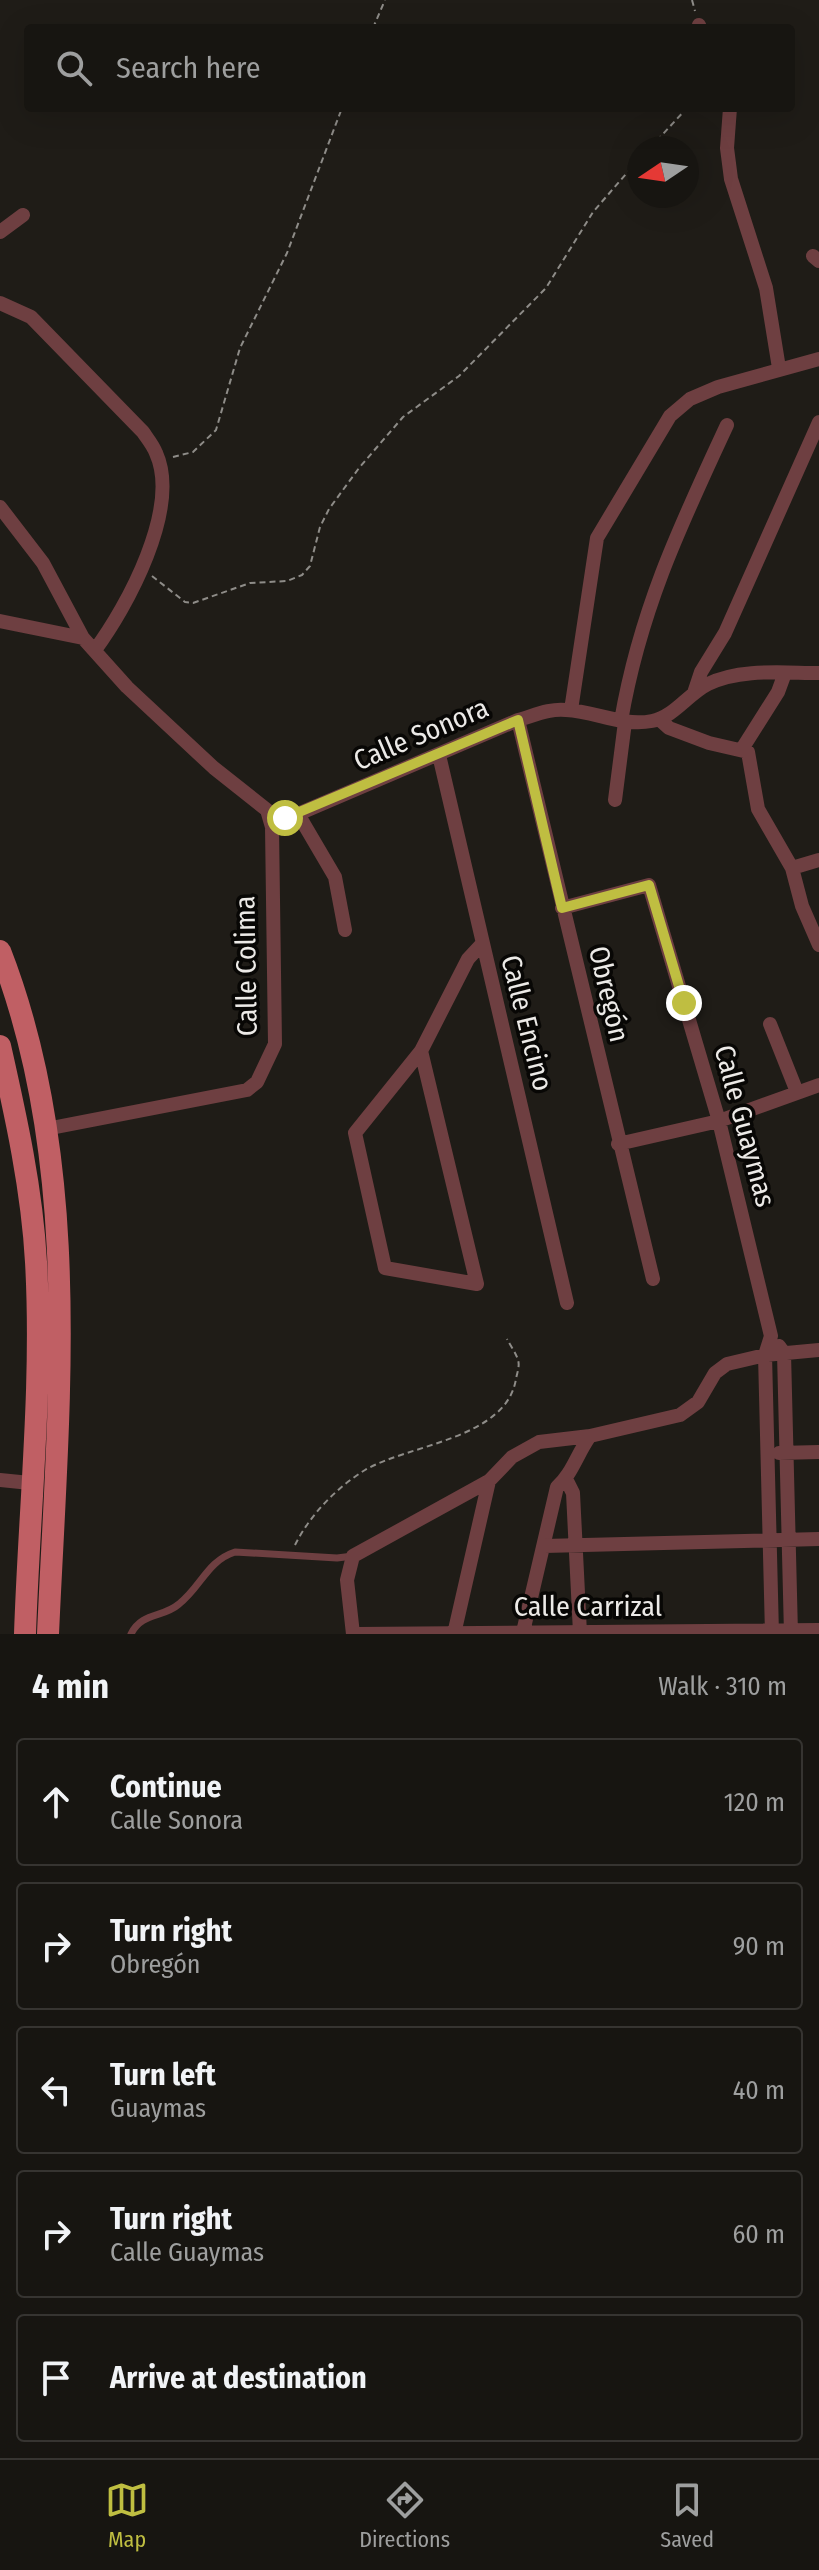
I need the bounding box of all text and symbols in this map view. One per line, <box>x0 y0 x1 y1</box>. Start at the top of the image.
search box <box>24 24 795 112</box>
icon: search <box>52 46 96 90</box>
text: Search here <box>116 50 261 86</box>
north arrow <box>627 136 699 208</box>
street label: Calle Sonora <box>349 691 493 777</box>
route start <box>267 800 303 836</box>
street label: Calle Colima <box>228 895 264 1037</box>
street label: Obregón <box>582 943 636 1045</box>
street label: Calle Encino <box>494 952 560 1094</box>
route end <box>666 985 702 1021</box>
street label: Calle Guaymas <box>708 1042 782 1210</box>
street label: Calle Carrizal <box>514 1590 662 1623</box>
text: 4 min <box>32 1666 109 1707</box>
text: Walk · 310 m <box>658 1671 787 1702</box>
text: Continue <box>110 1769 222 1805</box>
icon: ahead <box>34 1780 78 1824</box>
text: 120 m <box>724 1787 785 1818</box>
text: Calle Sonora <box>110 1805 243 1836</box>
text: Turn right <box>110 1913 232 1949</box>
icon: right <box>34 1924 78 1968</box>
text: 90 m <box>733 1931 785 1962</box>
text: Obregón <box>110 1949 201 1980</box>
text: Turn left <box>110 2057 216 2093</box>
icon: left <box>34 2068 78 2112</box>
text: 40 m <box>733 2075 785 2106</box>
text: Guaymas <box>110 2093 206 2124</box>
text: Turn right <box>110 2201 232 2237</box>
icon: right <box>34 2212 78 2256</box>
text: 60 m <box>732 2219 785 2250</box>
text: Calle Guaymas <box>110 2237 264 2268</box>
icon: arrive <box>34 2356 78 2400</box>
text: Arrive at destination <box>110 2360 367 2396</box>
tab: Map <box>105 2478 149 2553</box>
tab: Directions <box>359 2478 450 2553</box>
tab: Saved <box>660 2478 714 2553</box>

